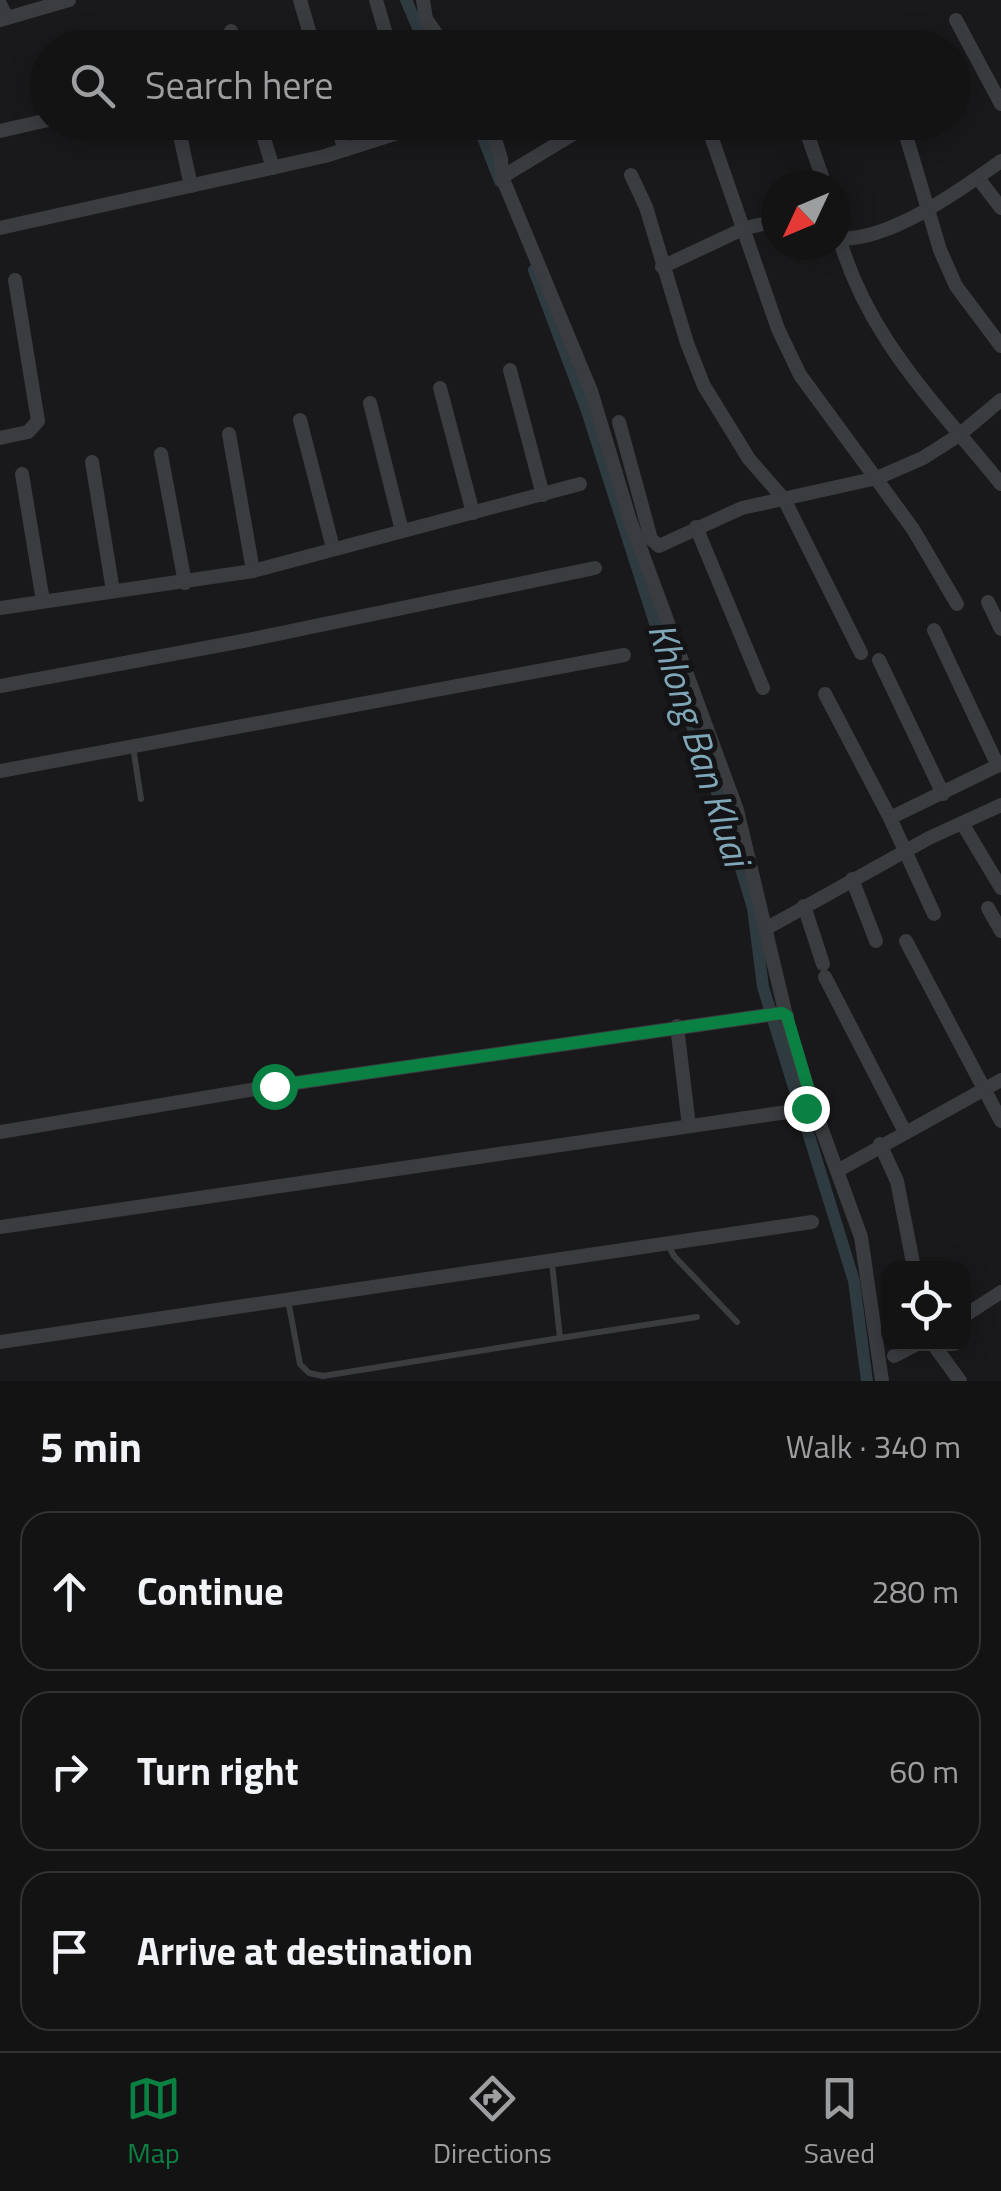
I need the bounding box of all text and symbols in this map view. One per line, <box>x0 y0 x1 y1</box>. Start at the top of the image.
search box <box>30 30 971 140</box>
text: Search here <box>145 56 333 114</box>
icon: search <box>65 58 120 113</box>
north arrow <box>761 170 851 260</box>
water label: Khlong Ban Kluai <box>633 615 768 877</box>
route start <box>252 1064 298 1110</box>
route end <box>784 1086 830 1132</box>
map controls <box>881 1261 971 1351</box>
button: locate <box>881 1261 971 1351</box>
text: 5 min <box>40 1414 142 1478</box>
text: Walk · 340 m <box>786 1422 961 1470</box>
text: Continue <box>137 1562 284 1620</box>
icon: ahead <box>42 1564 97 1619</box>
text: 280 m <box>871 1567 959 1615</box>
text: Turn right <box>137 1742 299 1800</box>
icon: right <box>42 1744 97 1799</box>
text: 60 m <box>889 1747 959 1795</box>
text: Arrive at destination <box>137 1922 473 1980</box>
icon: arrive <box>42 1924 97 1979</box>
tab: Map <box>126 2071 181 2174</box>
tab: Directions <box>433 2071 552 2174</box>
tab: Saved <box>804 2071 875 2174</box>

